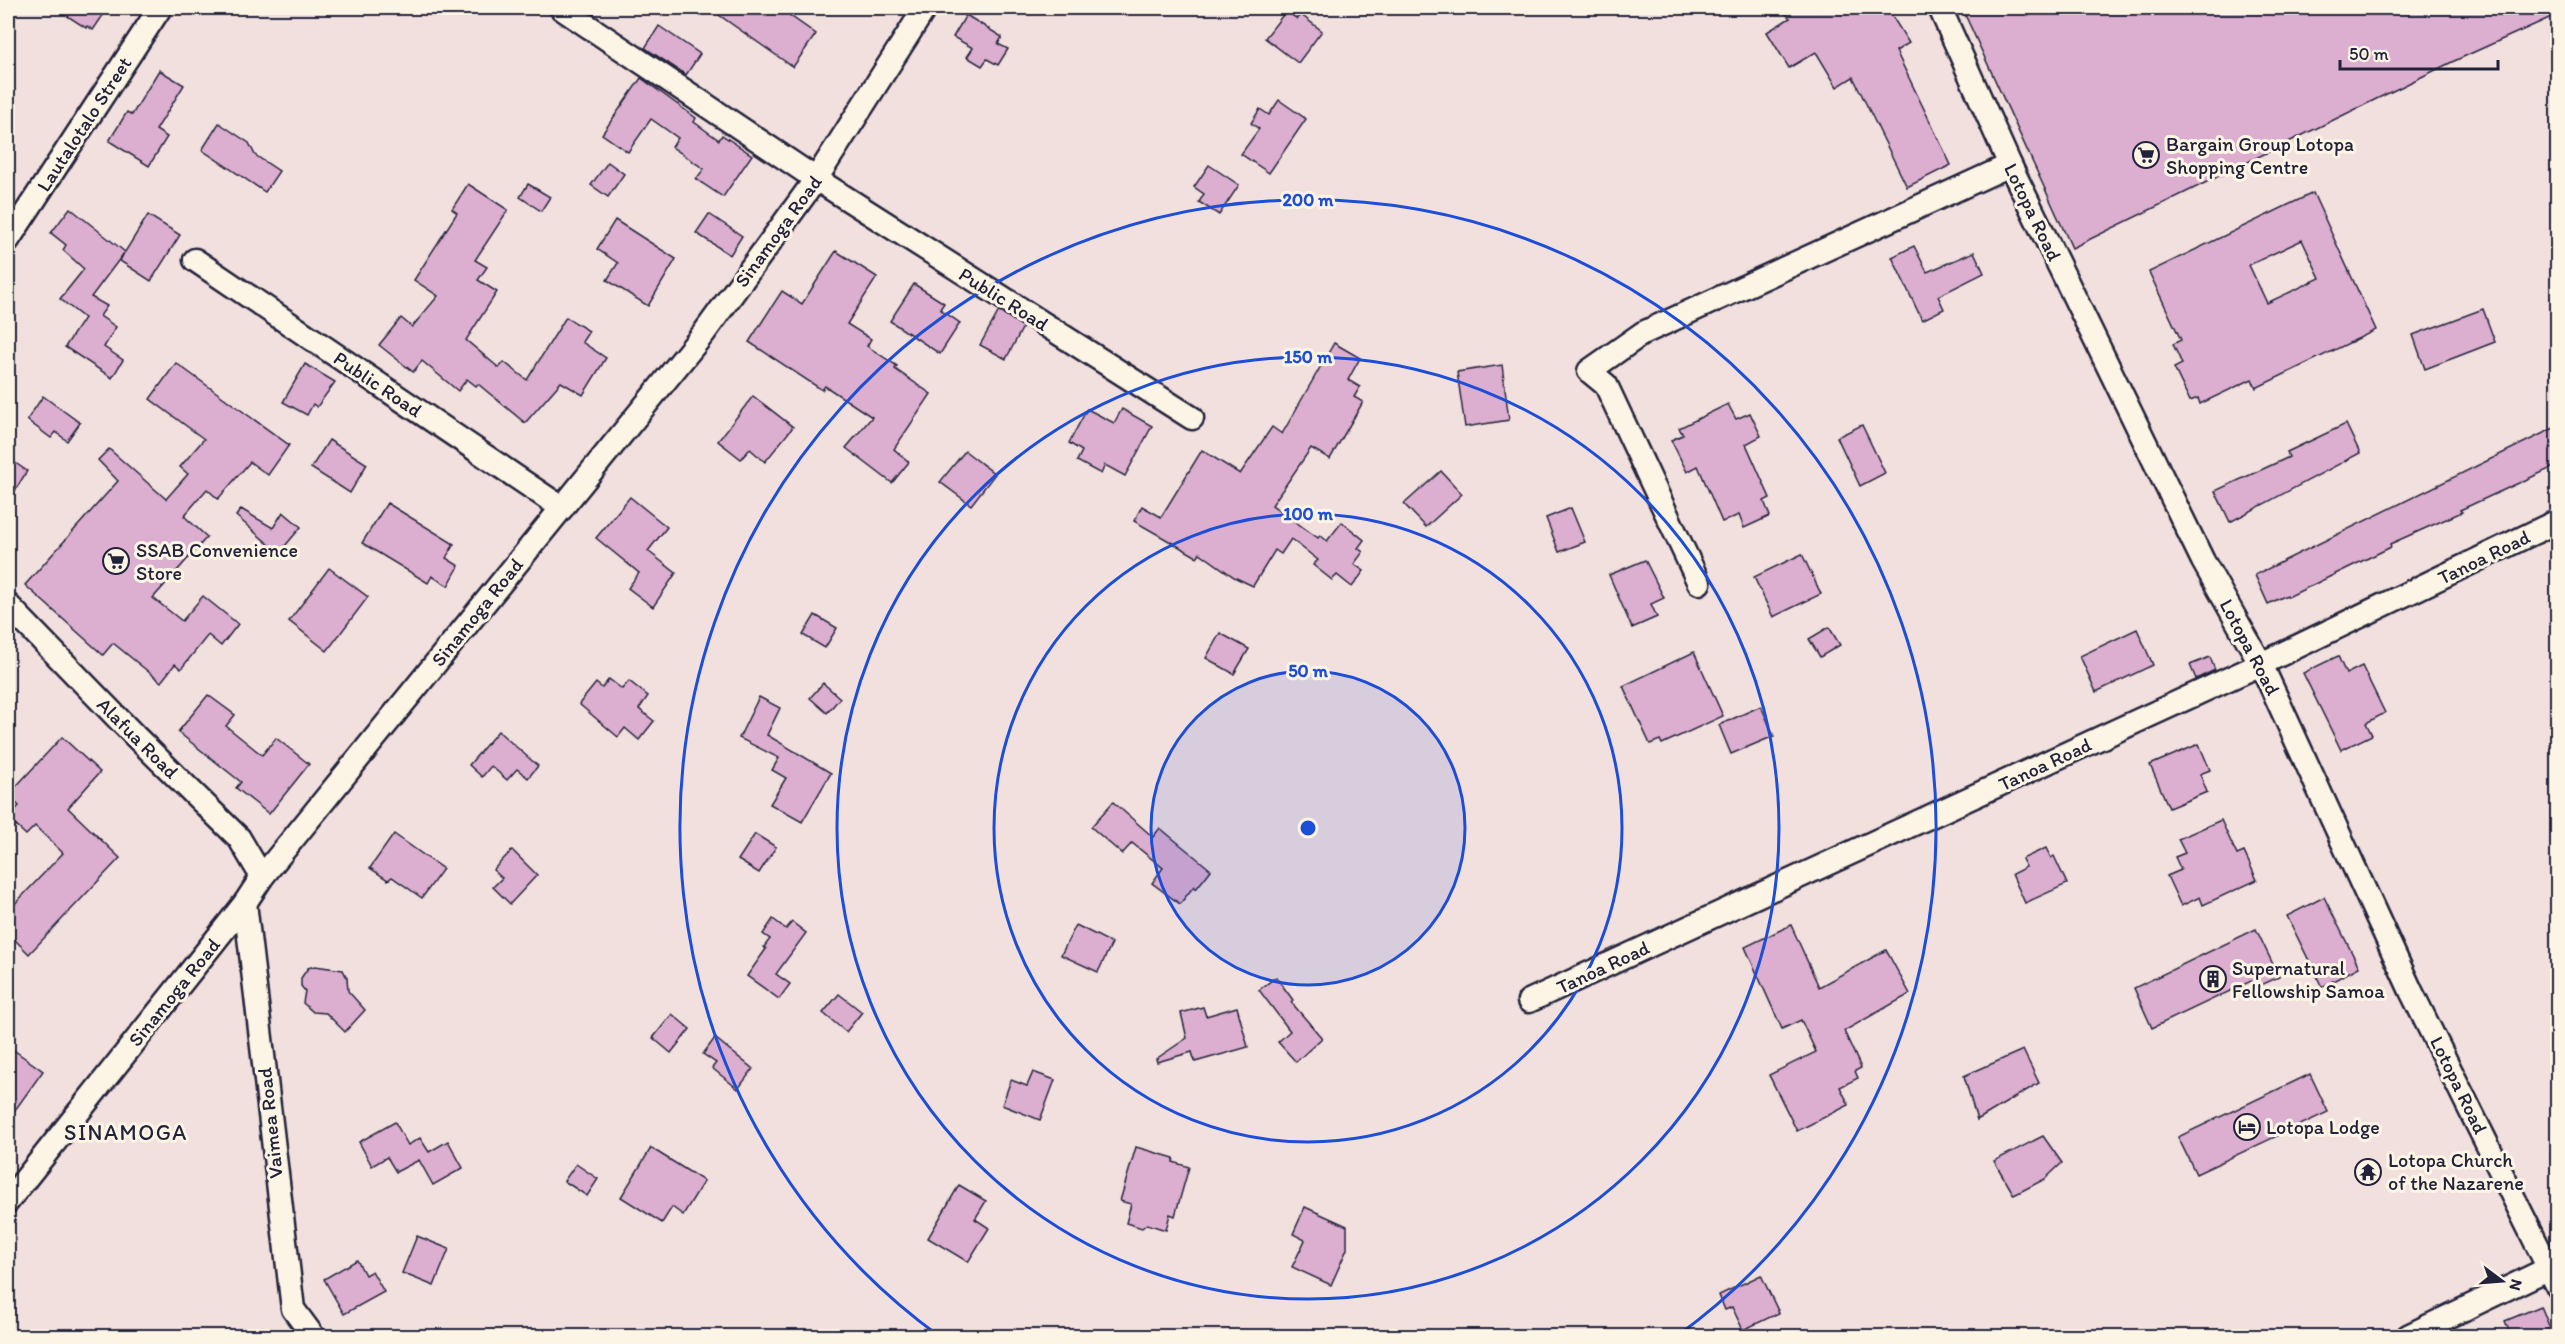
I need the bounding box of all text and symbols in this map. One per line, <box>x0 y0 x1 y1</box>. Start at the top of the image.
scale bar <box>2340 33 2498 71</box>
text: 50 m <box>2349 43 2389 65</box>
street label: Lautalotalo Street <box>31 52 137 196</box>
place label: Bargain Group Lotopa Shopping Centre <box>2166 132 2354 179</box>
supermarket icon: Bargain Group Lotopa Shopping Centre <box>2131 140 2161 170</box>
street label: Lotopa Road <box>1999 159 2067 265</box>
street label: Sinamoga Road <box>729 170 827 292</box>
text: 200 m <box>1283 189 1334 211</box>
street label: Public Road <box>955 262 1053 336</box>
street label: Public Road <box>329 346 427 422</box>
text: 150 m <box>1284 346 1333 368</box>
text: 100 m <box>1283 503 1334 525</box>
street label: Tanoa Road <box>2434 524 2534 590</box>
place label: SSAB Convenience Store <box>136 538 298 585</box>
supermarket icon: SSAB Convenience Store <box>101 546 131 576</box>
street label: Sinamoga Road <box>426 553 528 671</box>
street label: Lotopa Road <box>2215 595 2285 699</box>
text: 50 m <box>1288 660 1329 682</box>
street label: Alafua Road <box>92 692 184 784</box>
street label: Tanoa Road <box>1995 732 2095 796</box>
centre of rings <box>1298 818 1318 838</box>
street label: Sinamoga Road <box>123 933 225 1051</box>
street label: Tanoa Road <box>1553 935 1653 999</box>
place label: Supernatural Fellowship Samoa <box>2232 956 2385 1003</box>
building icon: Supernatural Fellowship Samoa <box>2198 964 2228 994</box>
street label: Lotopa Road <box>2425 1032 2493 1138</box>
street label: Vaimea Road <box>252 1066 288 1180</box>
hotel icon: Lotopa Lodge <box>2232 1112 2262 1142</box>
place label: Lotopa Lodge <box>2266 1115 2380 1139</box>
district label: SINAMOGA <box>64 1119 188 1146</box>
place label: Lotopa Church of the Nazarene <box>2388 1148 2524 1195</box>
temple icon: Lotopa Church of the Nazarene <box>2353 1157 2383 1187</box>
north arrow <box>2472 1251 2532 1311</box>
text: N <box>2505 1277 2527 1293</box>

